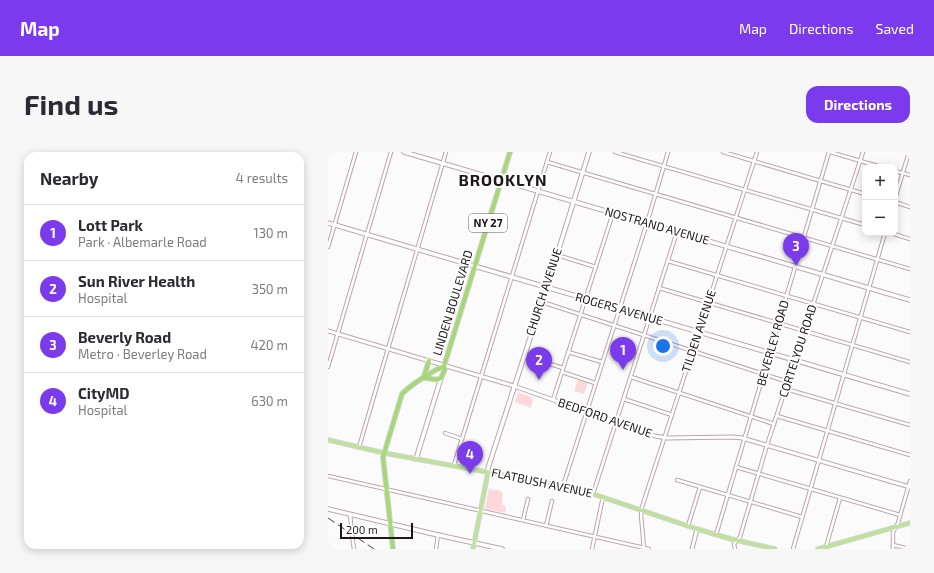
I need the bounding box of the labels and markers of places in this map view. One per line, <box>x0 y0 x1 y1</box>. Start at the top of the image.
pin: 3 <box>783 233 809 266</box>
pin: 1 <box>610 337 636 370</box>
pin: 2 <box>526 347 552 380</box>
pin: 4 <box>457 441 483 474</box>

